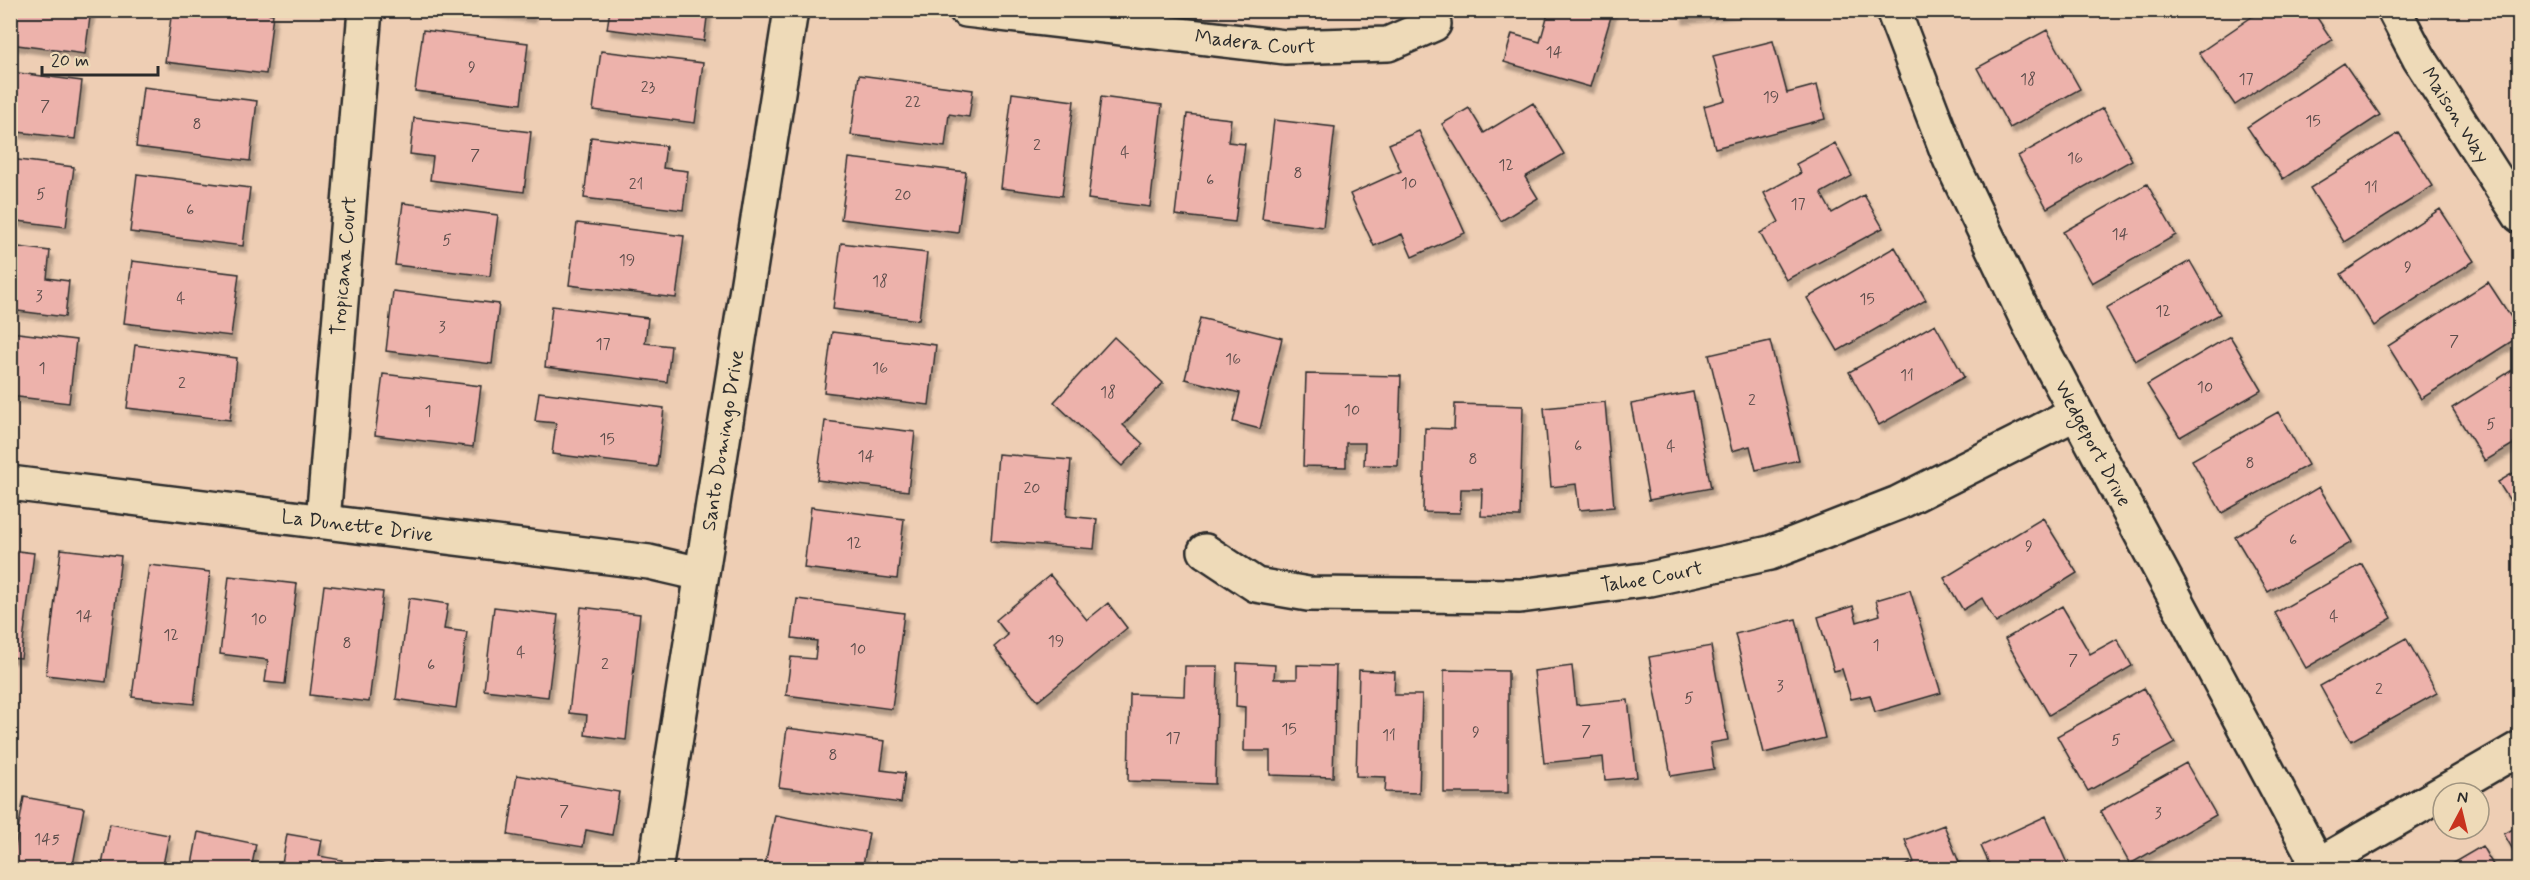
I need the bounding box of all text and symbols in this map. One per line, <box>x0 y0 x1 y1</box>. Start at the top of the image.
street label: Madera Court <box>1193 23 1316 61</box>
scale bar <box>42 39 158 77</box>
house number: 14 <box>1546 42 1563 63</box>
text: 20 m <box>51 49 89 73</box>
house number: 9 <box>468 57 476 78</box>
street label: Maison Way <box>2415 62 2496 168</box>
house number: 18 <box>2020 69 2036 90</box>
house number: 17 <box>2238 69 2254 90</box>
house number: 23 <box>641 77 656 98</box>
house number: 19 <box>1763 87 1779 108</box>
house number: 22 <box>905 92 921 113</box>
house number: 7 <box>40 96 50 117</box>
house number: 15 <box>2305 111 2321 132</box>
house number: 8 <box>192 114 202 135</box>
house number: 2 <box>1033 135 1041 156</box>
house number: 4 <box>1120 142 1130 163</box>
house number: 7 <box>470 145 480 166</box>
house number: 16 <box>2067 148 2083 169</box>
house number: 12 <box>1498 155 1514 176</box>
house number: 8 <box>1293 163 1303 184</box>
house number: 6 <box>1206 170 1214 191</box>
house number: 10 <box>1401 173 1417 194</box>
house number: 21 <box>629 174 643 195</box>
house number: 11 <box>2364 177 2378 198</box>
house number: 5 <box>36 184 46 205</box>
house number: 20 <box>895 185 912 206</box>
house number: 17 <box>1790 194 1806 215</box>
street label: Tropicana Court <box>325 195 363 337</box>
house number: 6 <box>186 200 194 221</box>
house number: 14 <box>2112 224 2129 245</box>
house number: 5 <box>442 230 452 251</box>
house number: 19 <box>619 250 635 271</box>
house number: 9 <box>2404 257 2412 278</box>
house number: 18 <box>872 271 888 292</box>
house number: 3 <box>35 286 43 307</box>
house number: 4 <box>176 288 186 309</box>
house number: 15 <box>1859 289 1875 310</box>
house number: 12 <box>2155 301 2171 322</box>
house number: 3 <box>438 317 446 338</box>
house number: 7 <box>2449 331 2459 352</box>
house number: 17 <box>595 334 611 355</box>
street label: Santo Domingo Drive <box>695 348 751 533</box>
house number: 16 <box>1225 349 1241 370</box>
house number: 1 <box>38 358 46 379</box>
house number: 16 <box>872 358 888 379</box>
house number: 11 <box>1900 365 1914 386</box>
house number: 2 <box>178 373 186 394</box>
street label: Wedgeport Drive <box>2048 376 2138 511</box>
house number: 10 <box>2197 377 2213 398</box>
house number: 18 <box>1100 382 1116 403</box>
house number: 2 <box>1748 390 1756 411</box>
house number: 10 <box>1344 400 1360 421</box>
house number: 1 <box>424 401 432 422</box>
house number: 5 <box>2486 414 2496 435</box>
house number: 15 <box>599 429 615 450</box>
house number: 6 <box>1574 436 1582 457</box>
house number: 4 <box>1666 436 1676 457</box>
house number: 14 <box>858 446 875 467</box>
house number: 8 <box>1468 449 1478 470</box>
house number: 8 <box>2245 453 2255 474</box>
house number: 20 <box>1024 478 1041 499</box>
street label: La Dunette Drive <box>280 503 435 549</box>
house number: 6 <box>2289 530 2297 551</box>
house number: 12 <box>846 533 862 554</box>
house number: 9 <box>2025 536 2033 557</box>
street label: Tahoe Court <box>1599 554 1705 599</box>
house number: 14 <box>76 606 93 627</box>
house number: 4 <box>2329 606 2339 627</box>
house number: 10 <box>251 609 267 630</box>
house number: 12 <box>163 625 179 646</box>
house number: 19 <box>1048 631 1064 652</box>
house number: 8 <box>342 633 352 654</box>
house number: 1 <box>1872 635 1880 656</box>
house number: 10 <box>850 639 866 660</box>
house number: 4 <box>516 642 526 663</box>
house number: 7 <box>2068 650 2078 671</box>
house number: 2 <box>601 654 609 675</box>
house number: 6 <box>427 655 435 676</box>
house number: 3 <box>1776 676 1784 697</box>
house number: 2 <box>2375 679 2383 700</box>
house number: 5 <box>1684 688 1694 709</box>
house number: 15 <box>1281 719 1297 740</box>
house number: 7 <box>1581 721 1591 742</box>
house number: 9 <box>1472 722 1480 743</box>
house number: 11 <box>1382 725 1396 746</box>
house number: 17 <box>1165 728 1181 749</box>
house number: 5 <box>2111 730 2121 751</box>
house number: 8 <box>828 745 838 766</box>
north arrow <box>2431 781 2491 841</box>
text: N <box>2456 787 2469 809</box>
house number: 7 <box>559 801 569 822</box>
house number: 3 <box>2154 803 2162 824</box>
house number: 145 <box>34 829 60 850</box>

